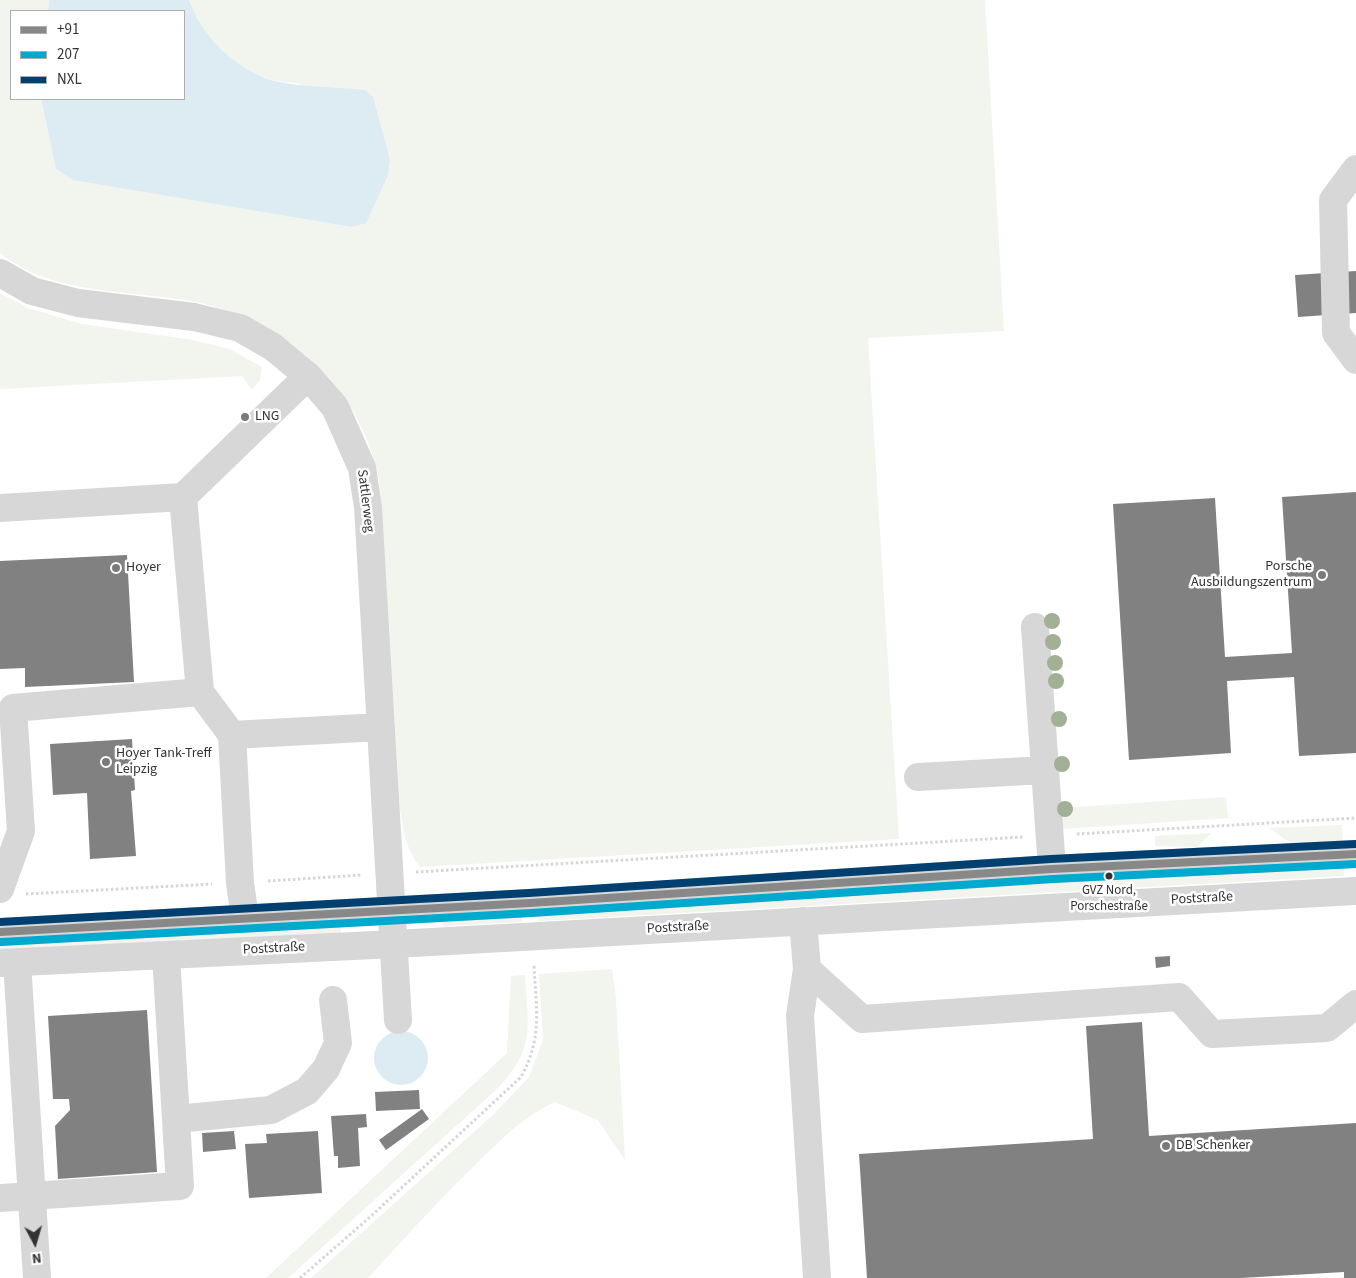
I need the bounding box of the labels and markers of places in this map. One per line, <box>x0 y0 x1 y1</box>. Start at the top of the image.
place label: LNG <box>255 409 279 425</box>
marker: LNG <box>239 411 251 423</box>
place label: Porsche Ausbildungszentrum <box>1191 559 1312 592</box>
place label: Hoyer <box>126 560 161 576</box>
marker: Hoyer <box>110 562 122 574</box>
marker: Porsche Ausbildungszentrum <box>1316 569 1328 581</box>
place label: Hoyer Tank-Treff Leipzig <box>116 746 212 779</box>
marker: Hoyer Tank-Treff Leipzig <box>100 756 112 768</box>
marker: GVZ Nord, Porschestraße <box>1104 871 1114 881</box>
place label: GVZ Nord, Porschestraße <box>1070 883 1148 914</box>
place label: DB Schenker <box>1176 1138 1250 1154</box>
marker: DB Schenker <box>1160 1140 1172 1152</box>

